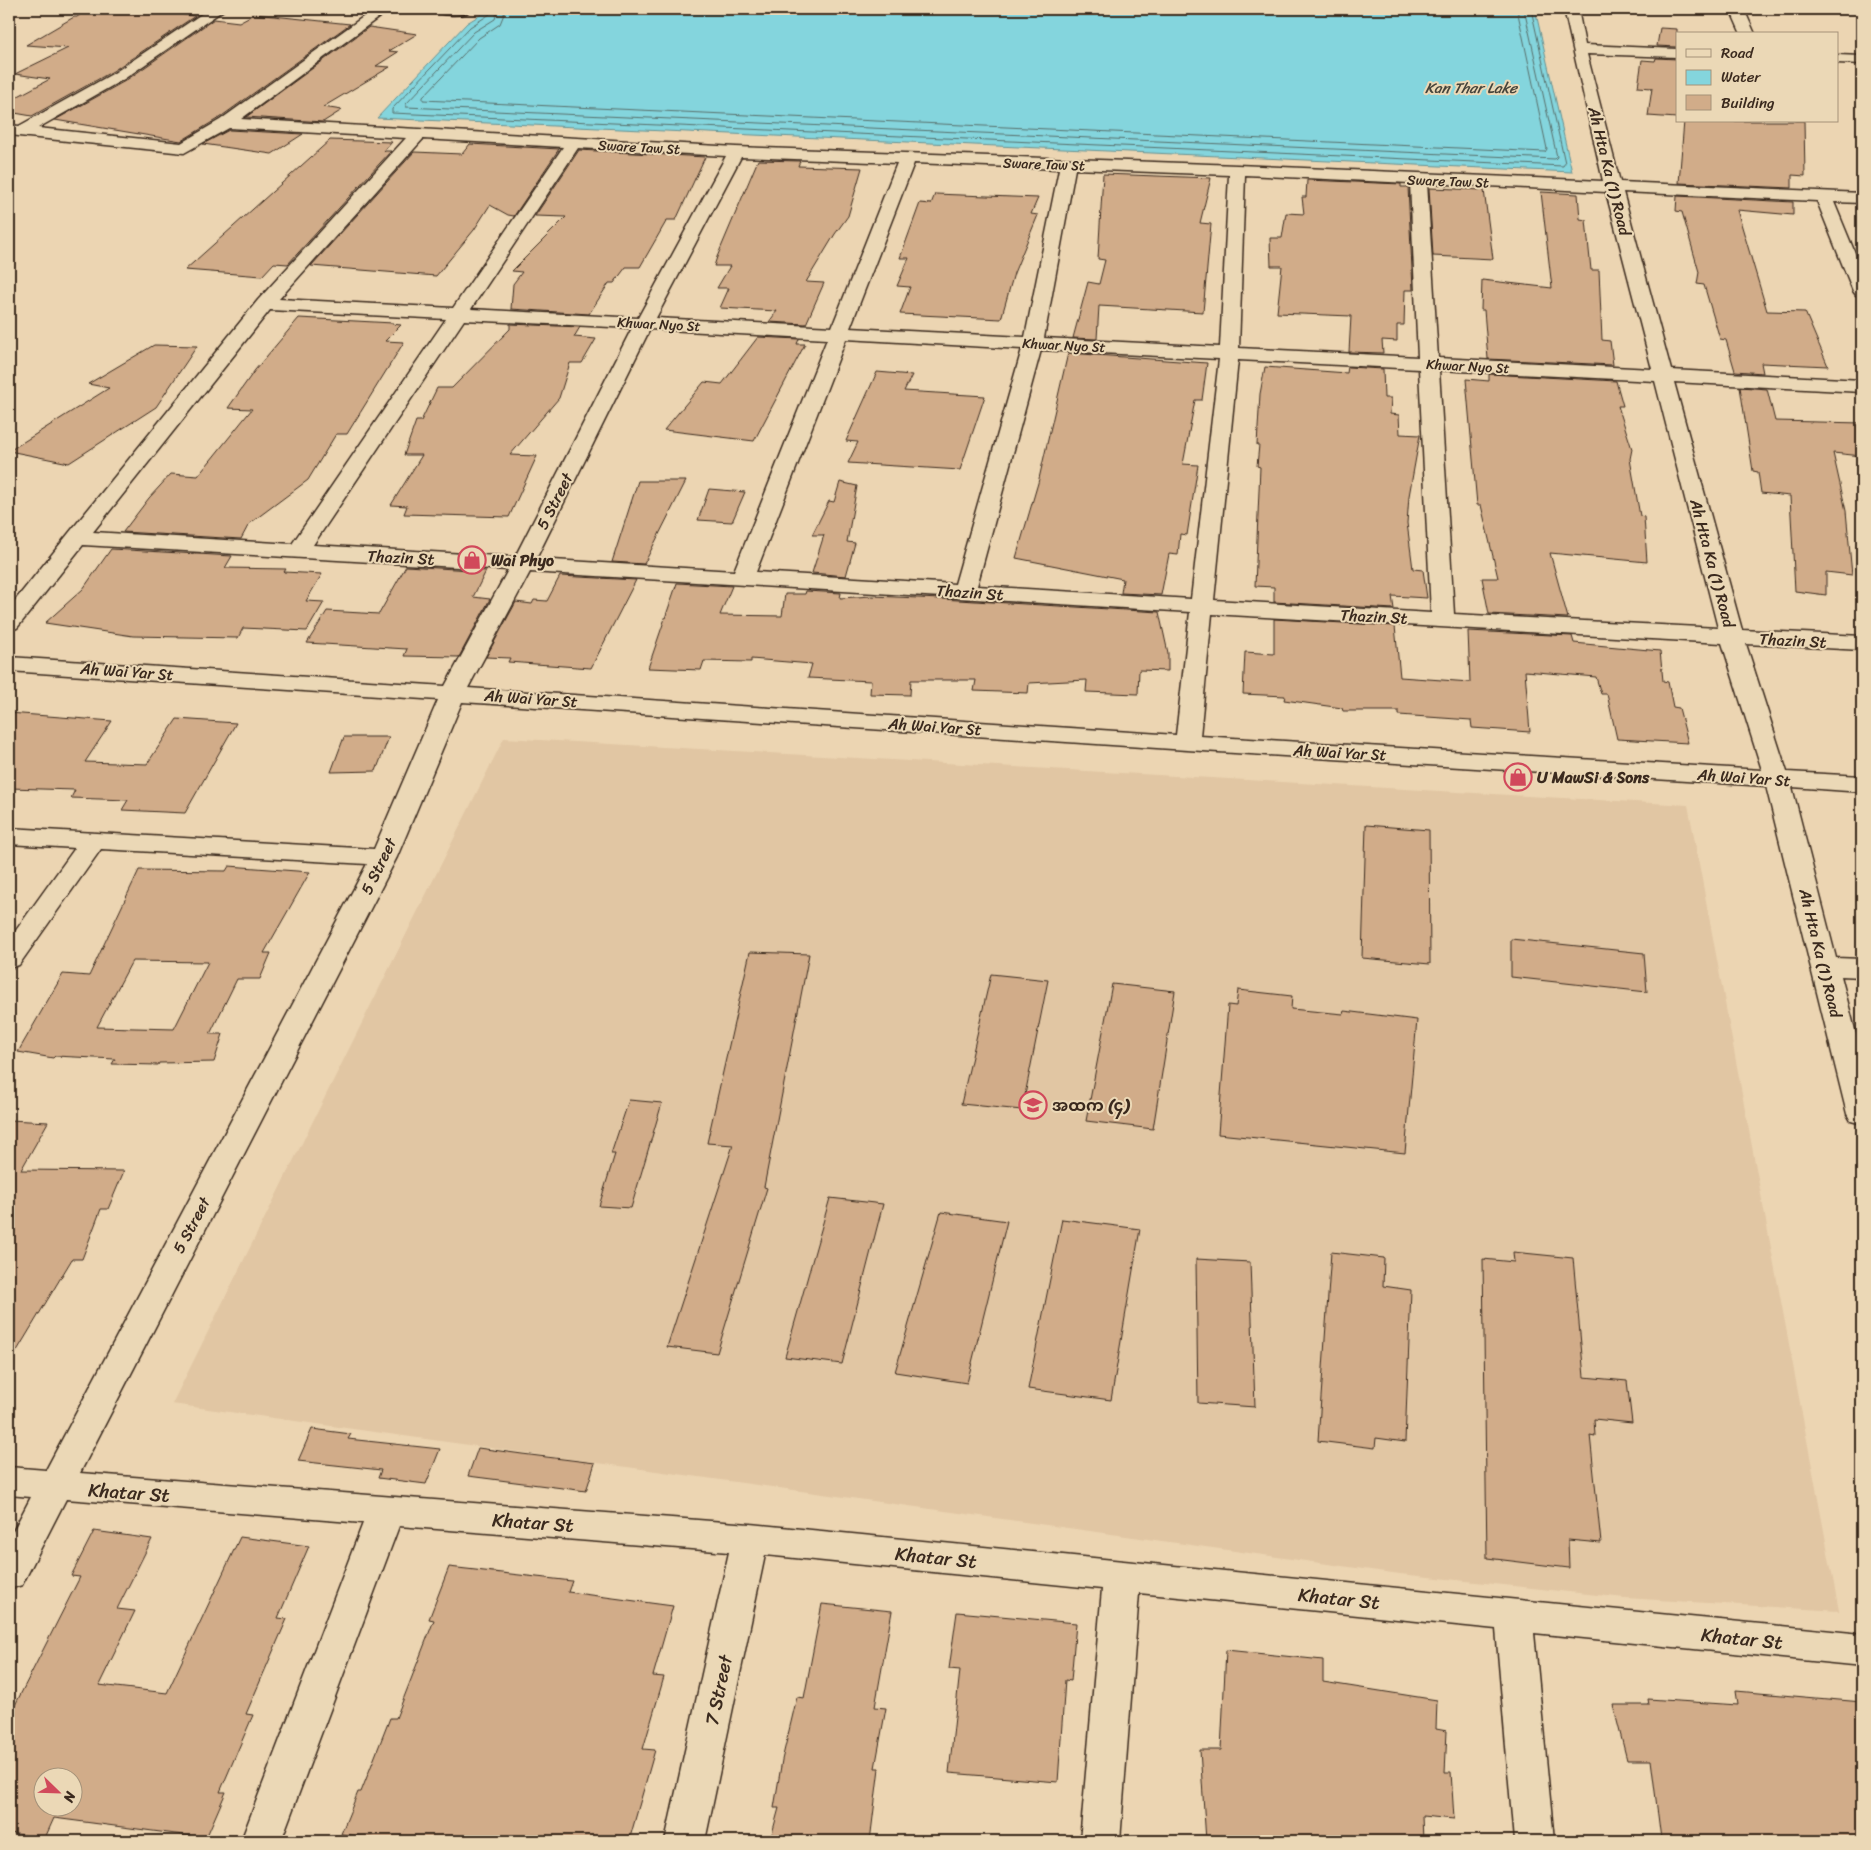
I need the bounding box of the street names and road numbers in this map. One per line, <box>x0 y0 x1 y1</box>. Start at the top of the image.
street label: Ah Hta Ka (1) Road <box>1579 103 1640 240</box>
street label: Sware Taw St <box>597 133 681 162</box>
street label: Sware Taw St <box>1002 151 1085 178</box>
street label: Sware Taw St <box>1406 168 1489 195</box>
street label: Khwar Nyo St <box>617 310 701 339</box>
street label: Khwar Nyo St <box>1022 331 1106 360</box>
street label: Khwar Nyo St <box>1426 352 1510 381</box>
street label: 5 Street <box>528 467 581 535</box>
street label: Ah Hta Ka (1) Road <box>1681 495 1744 632</box>
street label: Thazin St <box>367 541 435 574</box>
street label: Thazin St <box>935 576 1005 609</box>
street label: Thazin St <box>1340 600 1408 633</box>
street label: Thazin St <box>1759 624 1827 657</box>
street label: Ah Wai Yar St <box>78 654 175 689</box>
street label: Ah Wai Yar St <box>482 681 579 716</box>
street label: Ah Wai Yar St <box>886 709 983 744</box>
street label: Ah Wai Yar St <box>1292 736 1387 769</box>
street label: Ah Wai Yar St <box>1695 760 1792 795</box>
street label: 5 Street <box>352 832 405 900</box>
street label: Ah Hta Ka (1) Road <box>1790 885 1851 1022</box>
street label: 5 Street <box>164 1191 219 1259</box>
street label: Khatar St <box>87 1473 171 1512</box>
street label: Khatar St <box>491 1503 575 1542</box>
street label: Khatar St <box>894 1537 978 1578</box>
street label: Khatar St <box>1297 1578 1381 1619</box>
street label: Khatar St <box>1700 1618 1784 1659</box>
street label: 7 Street <box>695 1651 742 1728</box>

